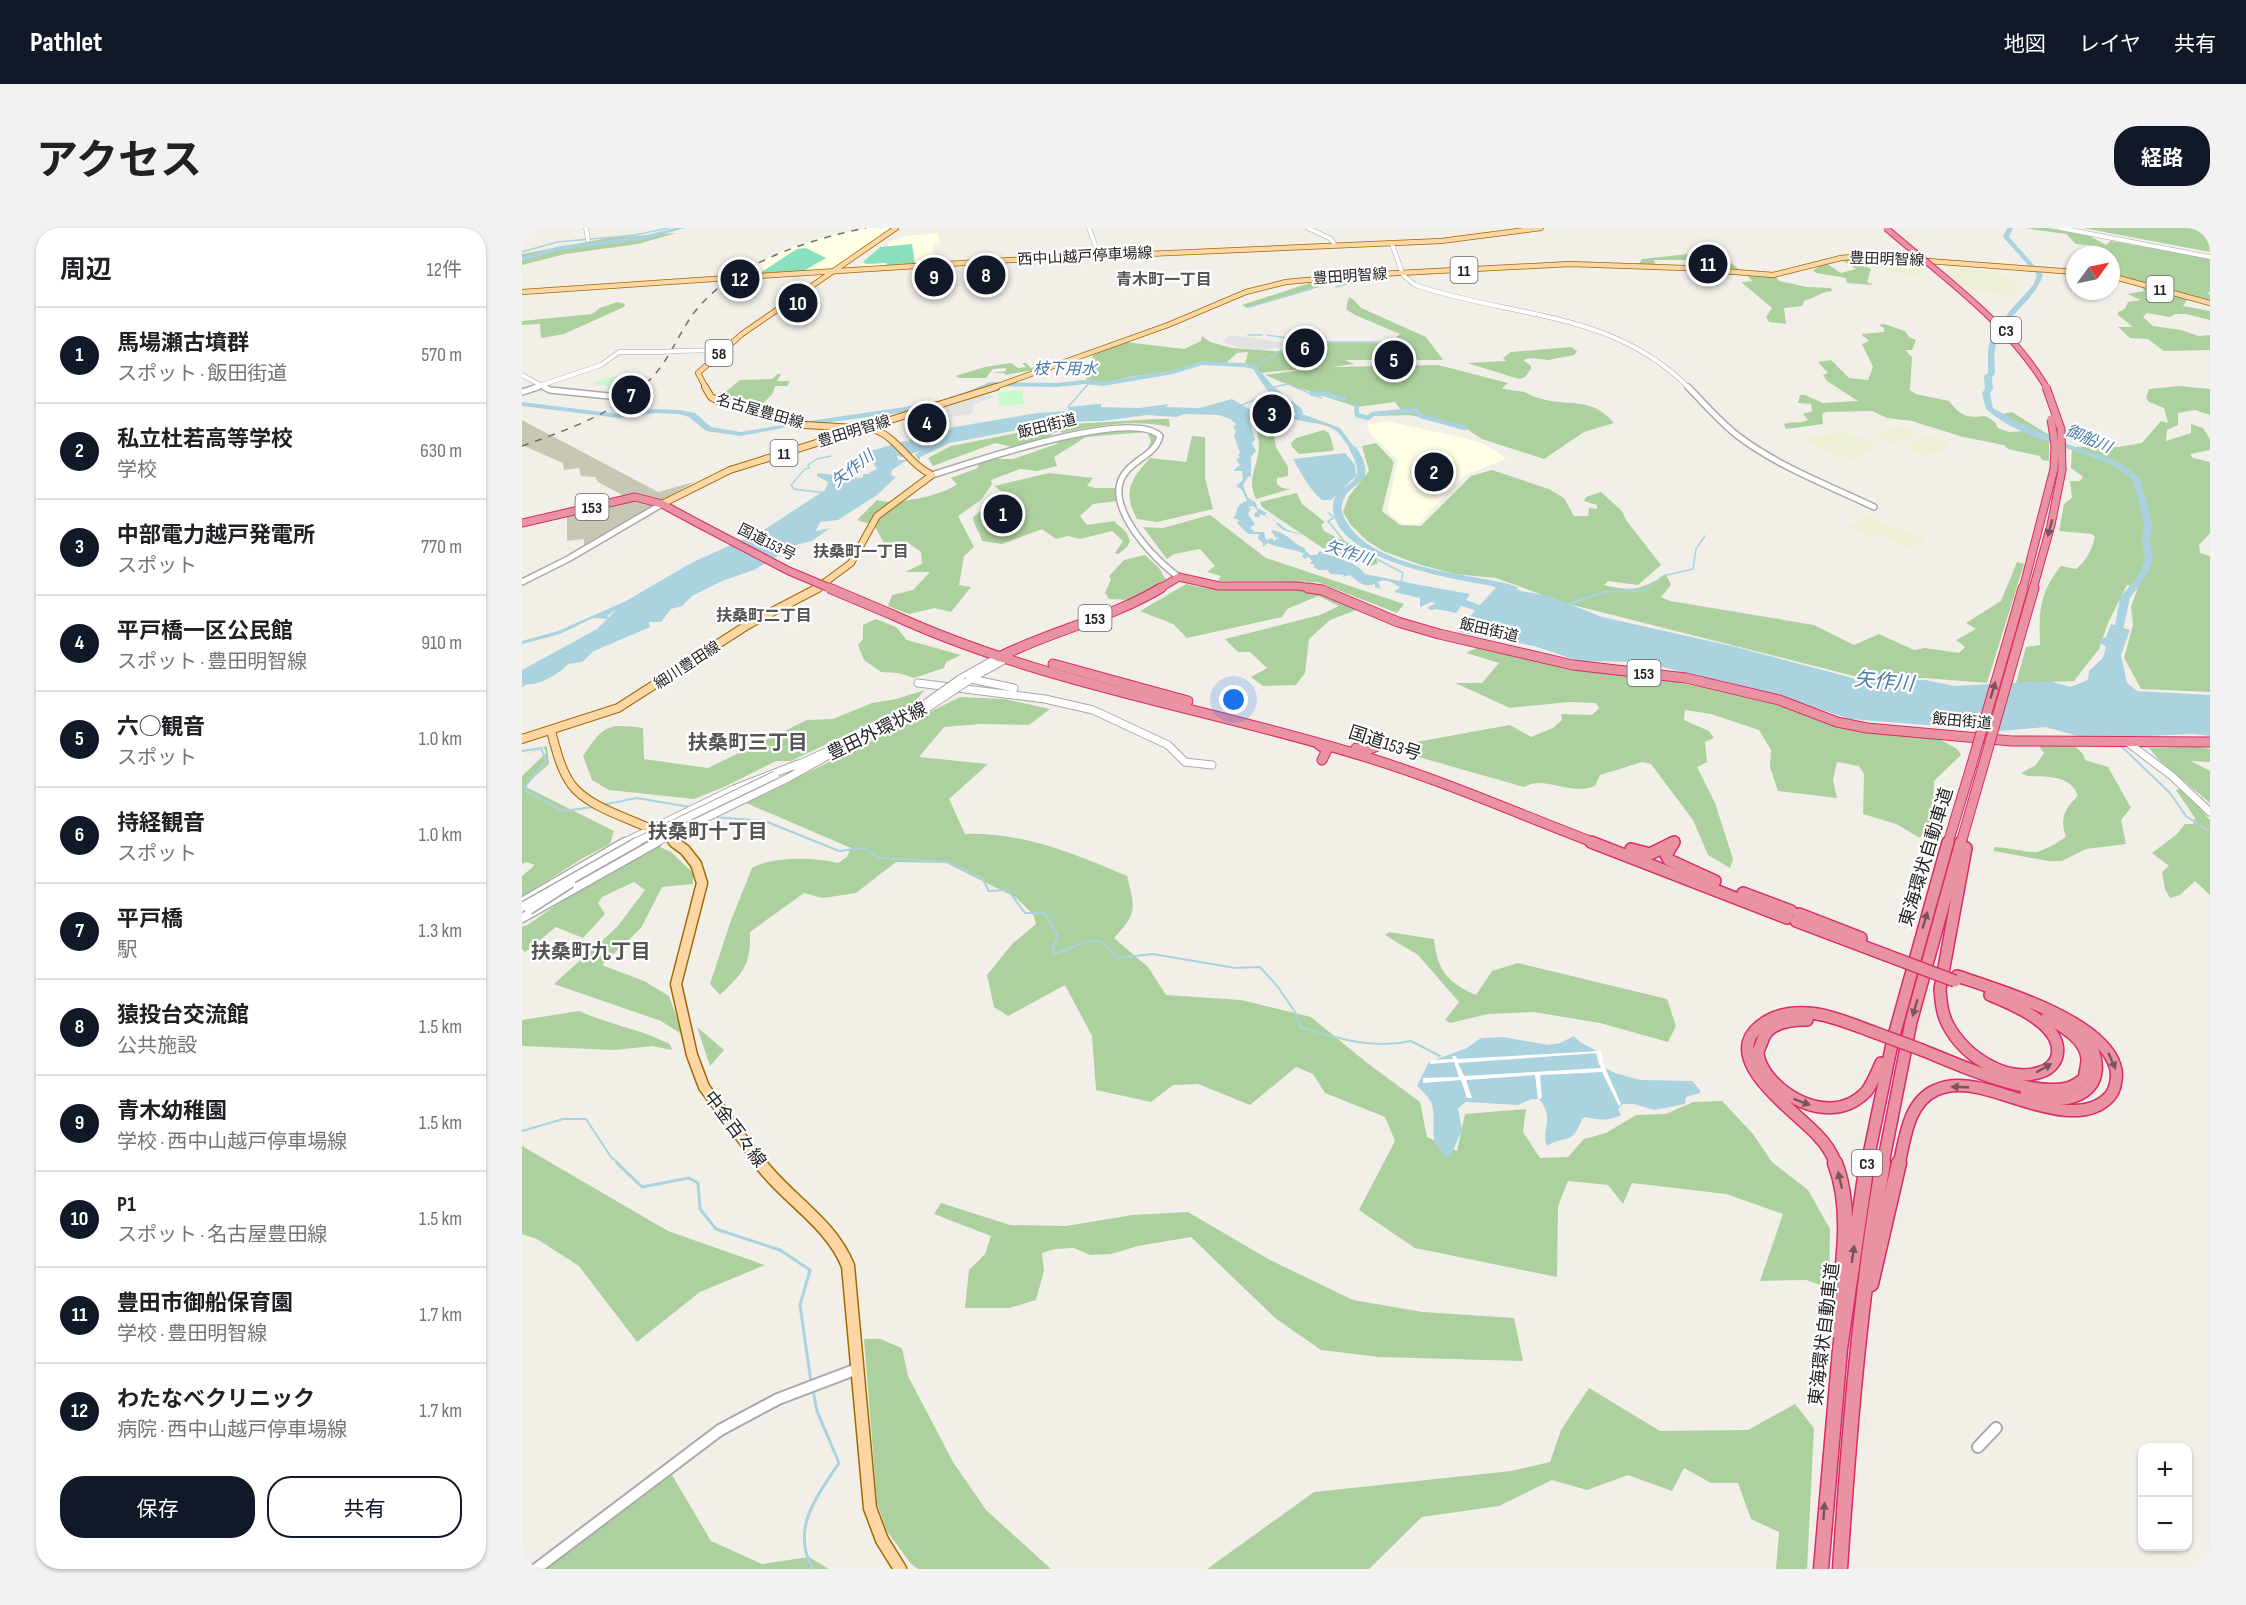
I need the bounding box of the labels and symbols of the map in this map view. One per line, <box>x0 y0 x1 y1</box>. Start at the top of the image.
pin: 11 <box>1688 242 1728 286</box>
street label: 西中山越戸停車場線 <box>1017 243 1153 270</box>
north arrow <box>2066 246 2120 300</box>
street label: 豊田明智線 <box>1849 249 1925 270</box>
pin: 8 <box>966 252 1006 298</box>
pin: 9 <box>914 254 954 300</box>
pin: 12 <box>720 256 760 302</box>
road number: 11 <box>1450 257 1478 283</box>
street label: 豊田明智線 <box>1312 264 1388 289</box>
district label: 青木町一丁目 <box>1116 271 1212 290</box>
road number: 11 <box>2146 276 2174 302</box>
pin: 10 <box>778 280 818 326</box>
road number: C3 <box>1991 317 2021 343</box>
pin: 6 <box>1286 326 1324 370</box>
pin: 5 <box>1374 338 1414 382</box>
road number: 58 <box>706 340 732 366</box>
water label: 枝下用水 <box>1033 360 1099 379</box>
pin: 7 <box>612 372 650 418</box>
street label: 名古屋豊田線 <box>714 390 806 433</box>
pin: 3 <box>1252 392 1292 436</box>
pin: 4 <box>908 400 946 446</box>
street label: 飯田街道 <box>1016 410 1079 443</box>
street label: 豊田明智線 <box>815 411 893 452</box>
water label: 御船川 <box>2063 421 2116 458</box>
road number: 11 <box>770 440 798 466</box>
water label: 矢作川 <box>828 446 879 491</box>
pin: 2 <box>1414 450 1454 494</box>
pin: 1 <box>984 492 1022 536</box>
road number: 153 <box>576 494 608 520</box>
one-way arrow <box>2045 518 2055 537</box>
street label: 国道153号 <box>735 520 799 565</box>
water label: 矢作川 <box>1323 537 1376 570</box>
district label: 扶桑町一丁目 <box>813 542 909 562</box>
road number: 153 <box>1078 605 1112 631</box>
district label: 扶桑町二丁目 <box>716 606 812 626</box>
street label: 飯田街道 <box>1458 614 1520 646</box>
street label: 細川豊田線 <box>651 637 724 694</box>
road number: 153 <box>1628 660 1660 686</box>
water label: 矢作川 <box>1853 667 1917 697</box>
one-way arrow <box>1989 681 1998 699</box>
your location <box>1219 685 1248 714</box>
street label: 豊田外環状線 <box>824 698 930 765</box>
street label: 飯田街道 <box>1931 709 1993 734</box>
street label: 国道153号 <box>1346 722 1424 765</box>
district label: 扶桑町三丁目 <box>688 731 808 755</box>
street label: 東海環状自動車道 <box>1895 785 1958 929</box>
district label: 扶桑町十丁目 <box>648 820 768 844</box>
one-way arrow <box>1921 911 1930 929</box>
district label: 扶桑町九丁目 <box>531 940 651 964</box>
one-way arrow <box>1910 999 1919 1017</box>
one-way arrow <box>2107 1053 2117 1071</box>
one-way arrow <box>2036 1063 2053 1074</box>
one-way arrow <box>1950 1082 1969 1091</box>
street label: 中金百々線 <box>699 1087 770 1172</box>
one-way arrow <box>1793 1098 1811 1108</box>
road number: C3 <box>1852 1150 1882 1176</box>
one-way arrow <box>1835 1171 1845 1189</box>
one-way arrow <box>1848 1245 1857 1264</box>
street label: 東海環状自動車道 <box>1805 1261 1844 1407</box>
one-way arrow <box>1820 1501 1829 1520</box>

